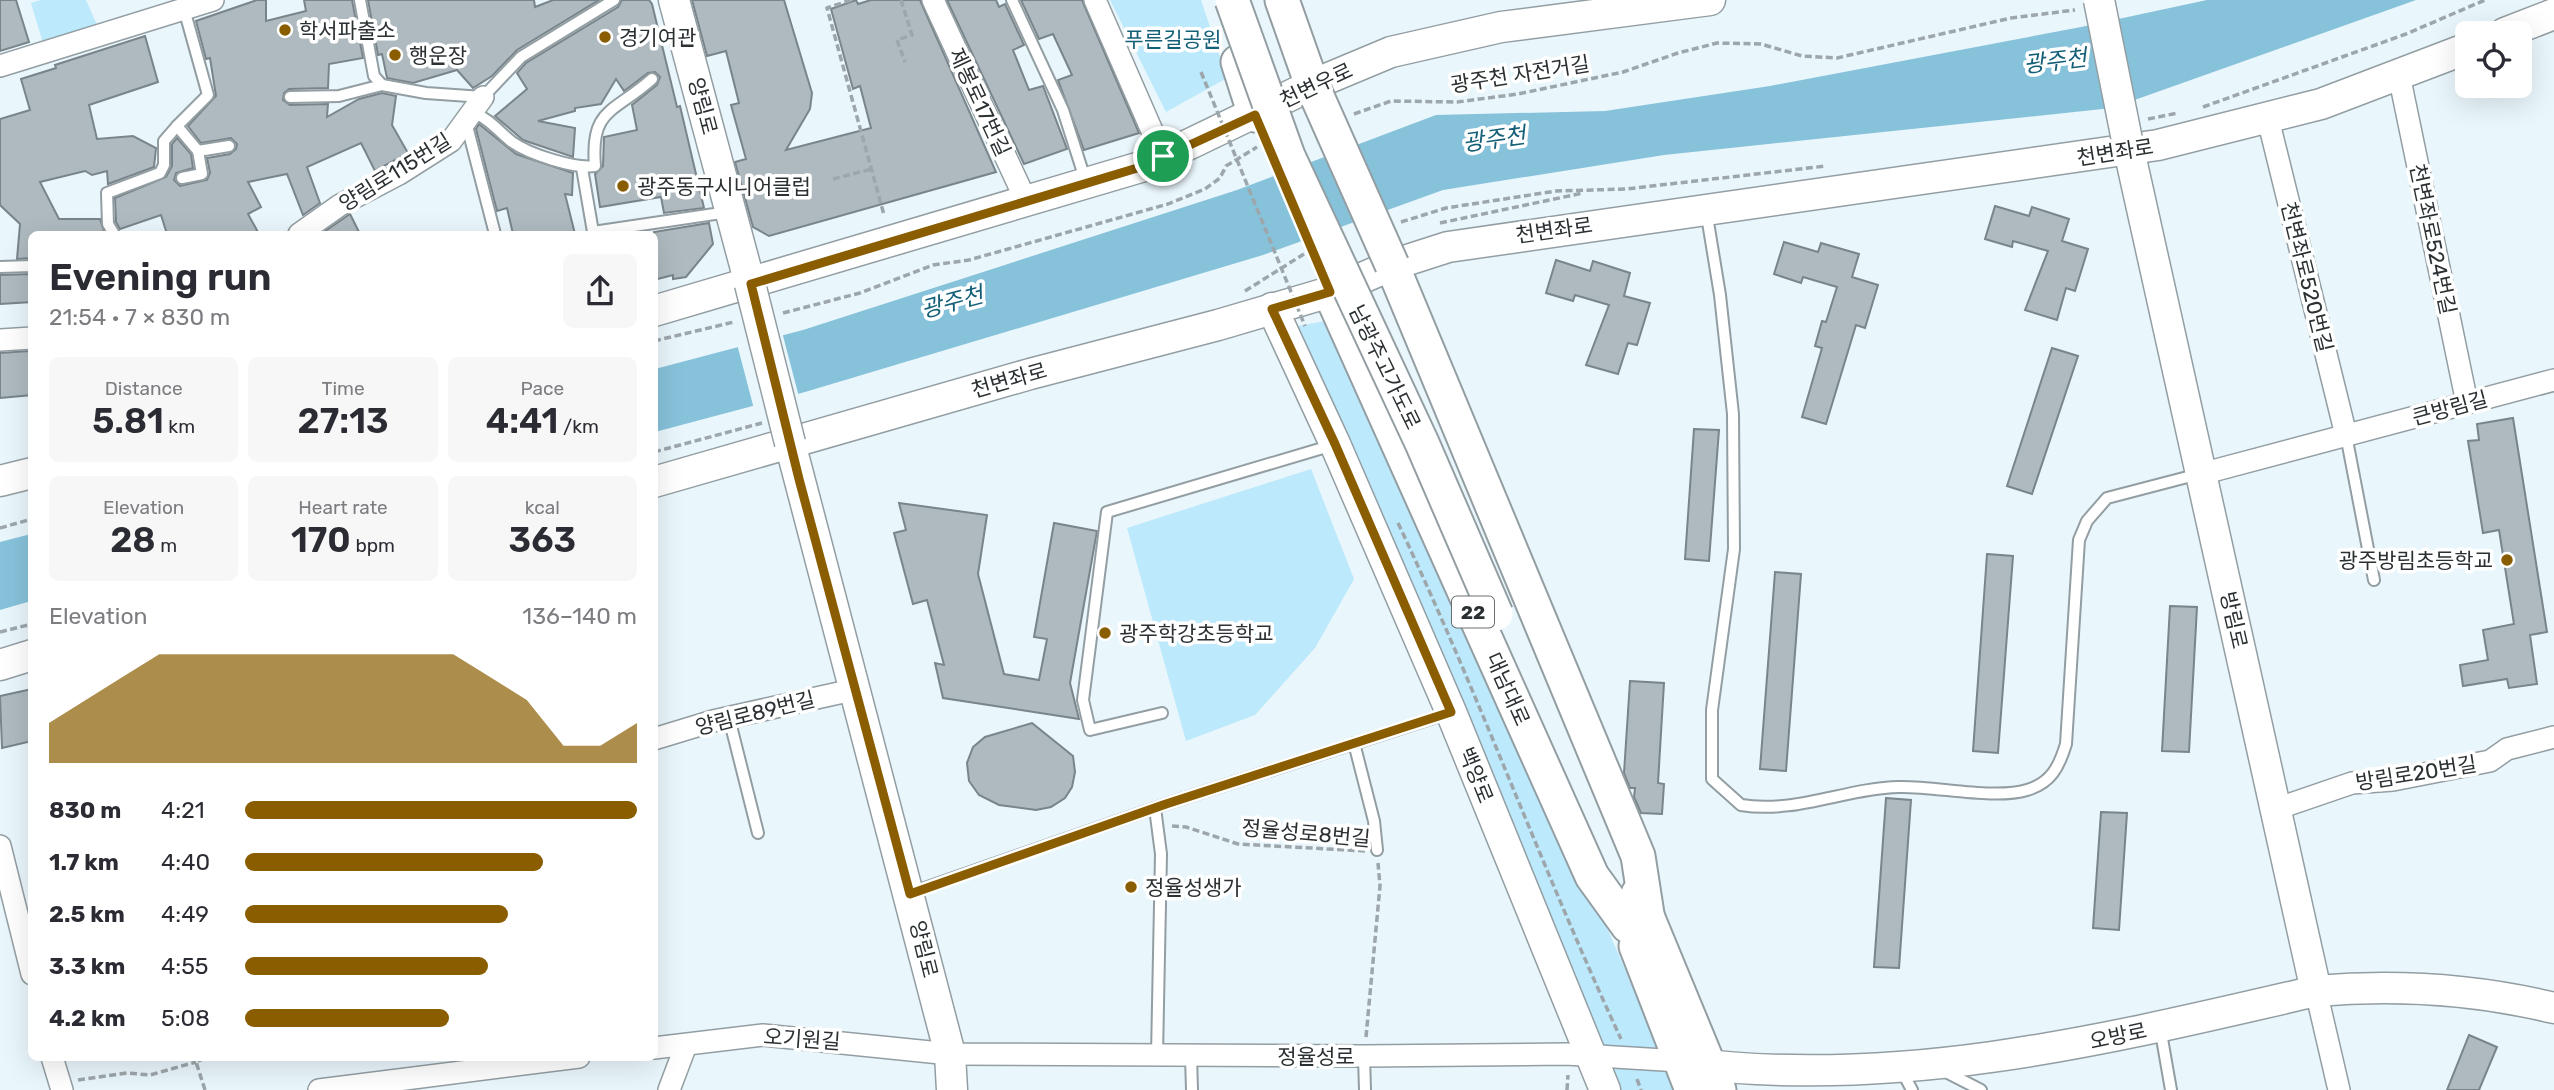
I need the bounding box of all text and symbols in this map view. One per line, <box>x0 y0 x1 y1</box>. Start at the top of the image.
place label: 학서파출소 <box>299 18 396 43</box>
map controls <box>2455 21 2532 98</box>
button: locate <box>2455 21 2532 98</box>
marker: 학서파출소 <box>277 22 293 38</box>
place label: 경기여관 <box>619 25 696 50</box>
park label: 푸른길공원 <box>1125 27 1221 52</box>
marker: 경기여관 <box>597 29 613 45</box>
place label: 행운장 <box>409 43 467 68</box>
water label: 광주천 <box>2022 43 2091 79</box>
street label: 제봉로17번길 <box>944 44 1016 160</box>
marker: 행운장 <box>387 47 403 63</box>
street label: 광주천 자전거길 <box>1449 51 1591 97</box>
street label: 천변우로 <box>1276 57 1356 113</box>
street label: 양림로 <box>683 75 723 137</box>
water label: 광주천 <box>1461 120 1530 157</box>
pin <box>1133 126 1193 186</box>
street label: 양림로115번길 <box>334 128 456 216</box>
street label: 천변좌로 <box>2075 134 2155 170</box>
icon: arrive <box>1144 137 1182 175</box>
street label: 천변좌로524번길 <box>2405 161 2461 317</box>
place label: 광주동구시니어클럽 <box>637 174 811 199</box>
marker: 광주동구시니어클럽 <box>615 178 631 194</box>
street label: 천변좌로520번길 <box>2276 199 2338 355</box>
street label: 천변좌로 <box>1514 212 1594 248</box>
text: Evening run <box>49 254 272 300</box>
button: share <box>563 254 637 328</box>
water label: 광주천 <box>918 280 989 324</box>
street label: 남광주고가도로 <box>1344 301 1426 433</box>
text: 21:54 · 7 × 830 m <box>49 303 230 331</box>
street label: 천변좌로 <box>968 357 1050 403</box>
text: Distance <box>105 377 183 400</box>
text: Time <box>321 377 365 400</box>
text: Pace <box>521 377 564 400</box>
street label: 큰방림길 <box>2409 386 2491 430</box>
text: 5.81 <box>92 400 164 442</box>
text: 27:13 <box>298 400 388 442</box>
text: 4:41 <box>486 400 558 442</box>
text: km <box>164 415 195 438</box>
text: /km <box>558 415 599 438</box>
text: Elevation <box>103 496 184 519</box>
text: Heart rate <box>298 496 388 519</box>
text: kcal <box>525 496 560 519</box>
text: 28 <box>110 519 156 561</box>
text: 170 <box>291 519 351 561</box>
text: 363 <box>509 519 576 561</box>
text: m <box>156 534 177 557</box>
text: bpm <box>351 534 395 557</box>
place label: 광주방림초등학교 <box>2338 548 2493 573</box>
marker: 광주방림초등학교 <box>2499 552 2515 568</box>
street label: 방림로 <box>2215 589 2253 651</box>
road number: 22 <box>1452 596 1494 628</box>
text: Elevation <box>49 602 148 630</box>
text: 136–140 m <box>522 602 637 630</box>
place label: 광주학강초등학교 <box>1119 621 1274 646</box>
marker: 광주학강초등학교 <box>1097 625 1113 641</box>
street label: 대남대로 <box>1481 649 1535 729</box>
street label: 양림로89번길 <box>693 686 817 740</box>
street label: 백양로 <box>1454 743 1498 807</box>
street label: 방림로20번길 <box>2354 751 2478 795</box>
text: 830 m <box>49 796 121 824</box>
text: 4:21 <box>161 796 205 824</box>
street label: 정율성로8번길 <box>1241 815 1371 851</box>
text: 1.7 km <box>49 848 119 876</box>
text: 4:40 <box>161 848 210 876</box>
place label: 정율성생가 <box>1145 875 1242 900</box>
marker: 정율성생가 <box>1123 879 1139 895</box>
text: 2.5 km <box>49 900 125 928</box>
text: 4:49 <box>161 900 209 928</box>
street label: 양림로 <box>905 918 943 980</box>
text: 3.3 km <box>49 952 125 980</box>
text: 4:55 <box>161 952 209 980</box>
text: 4.2 km <box>49 1004 125 1032</box>
text: 5:08 <box>161 1004 210 1032</box>
street label: 오방로 <box>2087 1018 2149 1054</box>
street label: 오기원길 <box>763 1024 841 1054</box>
street label: 정율성로 <box>1277 1044 1355 1069</box>

